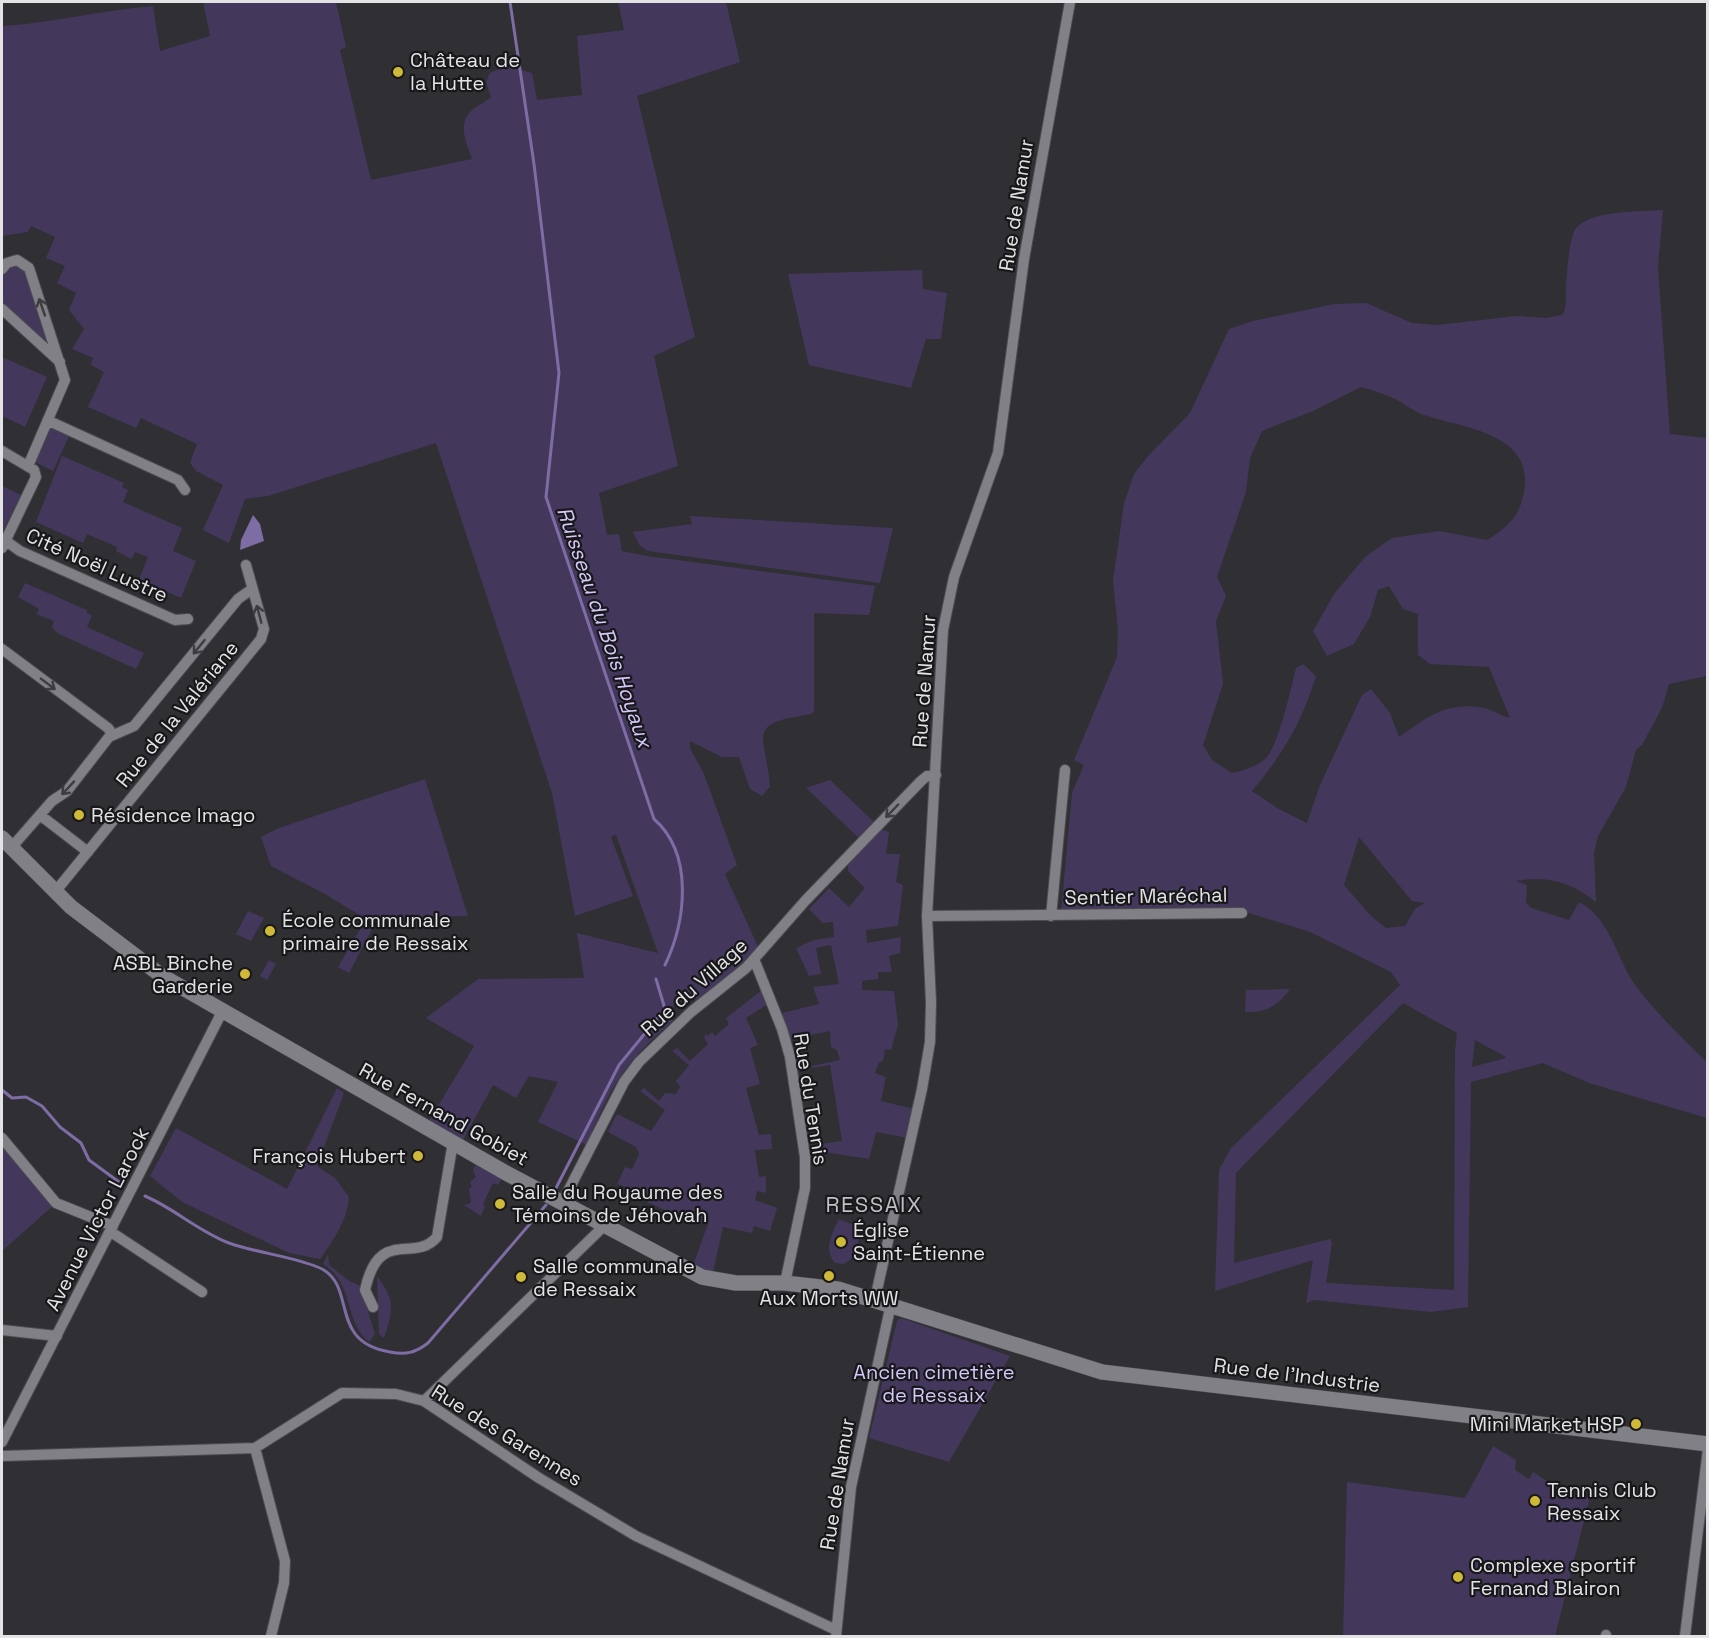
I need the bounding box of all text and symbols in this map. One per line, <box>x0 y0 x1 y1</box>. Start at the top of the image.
place label: Château de la Hutte <box>410 47 520 96</box>
marker: Château de la Hutte <box>391 65 405 79</box>
street label: Rue de Namur <box>993 137 1039 273</box>
one-way arrow <box>35 298 46 317</box>
water label: Ruisseau du Bois Hoyaux <box>551 503 660 753</box>
street label: Cité Noël Lustre <box>22 522 172 608</box>
one-way arrow <box>253 604 265 623</box>
street label: Rue de Namur <box>906 614 942 748</box>
street label: Rue de la Valériane <box>110 636 244 792</box>
one-way arrow <box>192 639 205 655</box>
one-way arrow <box>40 678 56 690</box>
one-way arrow <box>61 781 75 796</box>
place label: Résidence Imago <box>91 802 255 828</box>
one-way arrow <box>885 803 900 818</box>
marker: Résidence Imago <box>72 808 86 822</box>
street label: Sentier Maréchal <box>1064 882 1228 910</box>
place label: École communale primaire de Ressaix <box>282 907 469 956</box>
marker: École communale primaire de Ressaix <box>263 924 277 938</box>
street label: Rue du Village <box>635 932 753 1042</box>
place label: ASBL Binche Garderie <box>113 950 233 999</box>
marker: ASBL Binche Garderie <box>238 967 252 981</box>
street label: Rue du Tennis <box>788 1031 834 1167</box>
street label: Rue Fernand Gobiet <box>355 1057 533 1171</box>
street label: Avenue Victor Larock <box>39 1122 155 1315</box>
place label: François Hubert <box>253 1143 406 1169</box>
marker: François Hubert <box>411 1149 425 1163</box>
place label: Salle du Royaume des Témoins de Jéhovah <box>512 1179 723 1228</box>
district label: RESSAIX <box>826 1190 922 1218</box>
marker: Salle du Royaume des Témoins de Jéhovah <box>493 1197 507 1211</box>
place label: Église Saint-Étienne <box>853 1217 985 1266</box>
marker: Église Saint-Étienne <box>834 1235 848 1249</box>
place label: Salle communale de Ressaix <box>533 1253 695 1302</box>
marker: Aux Morts WW <box>822 1269 836 1283</box>
marker: Salle communale de Ressaix <box>514 1270 528 1284</box>
place label: Aux Morts WW <box>760 1285 898 1311</box>
street label: Rue de l'Industrie <box>1212 1352 1382 1398</box>
park label: Ancien cimetière de Ressaix <box>853 1359 1015 1408</box>
street label: Rue des Garennes <box>427 1378 587 1492</box>
place label: Mini Market HSP <box>1470 1411 1624 1437</box>
street label: Rue de Namur <box>814 1416 860 1552</box>
marker: Mini Market HSP <box>1629 1417 1643 1431</box>
place label: Tennis Club Ressaix <box>1547 1477 1657 1526</box>
marker: Tennis Club Ressaix <box>1528 1494 1542 1508</box>
place label: Complexe sportif Fernand Blairon <box>1470 1552 1636 1601</box>
marker: Complexe sportif Fernand Blairon <box>1451 1570 1465 1584</box>

